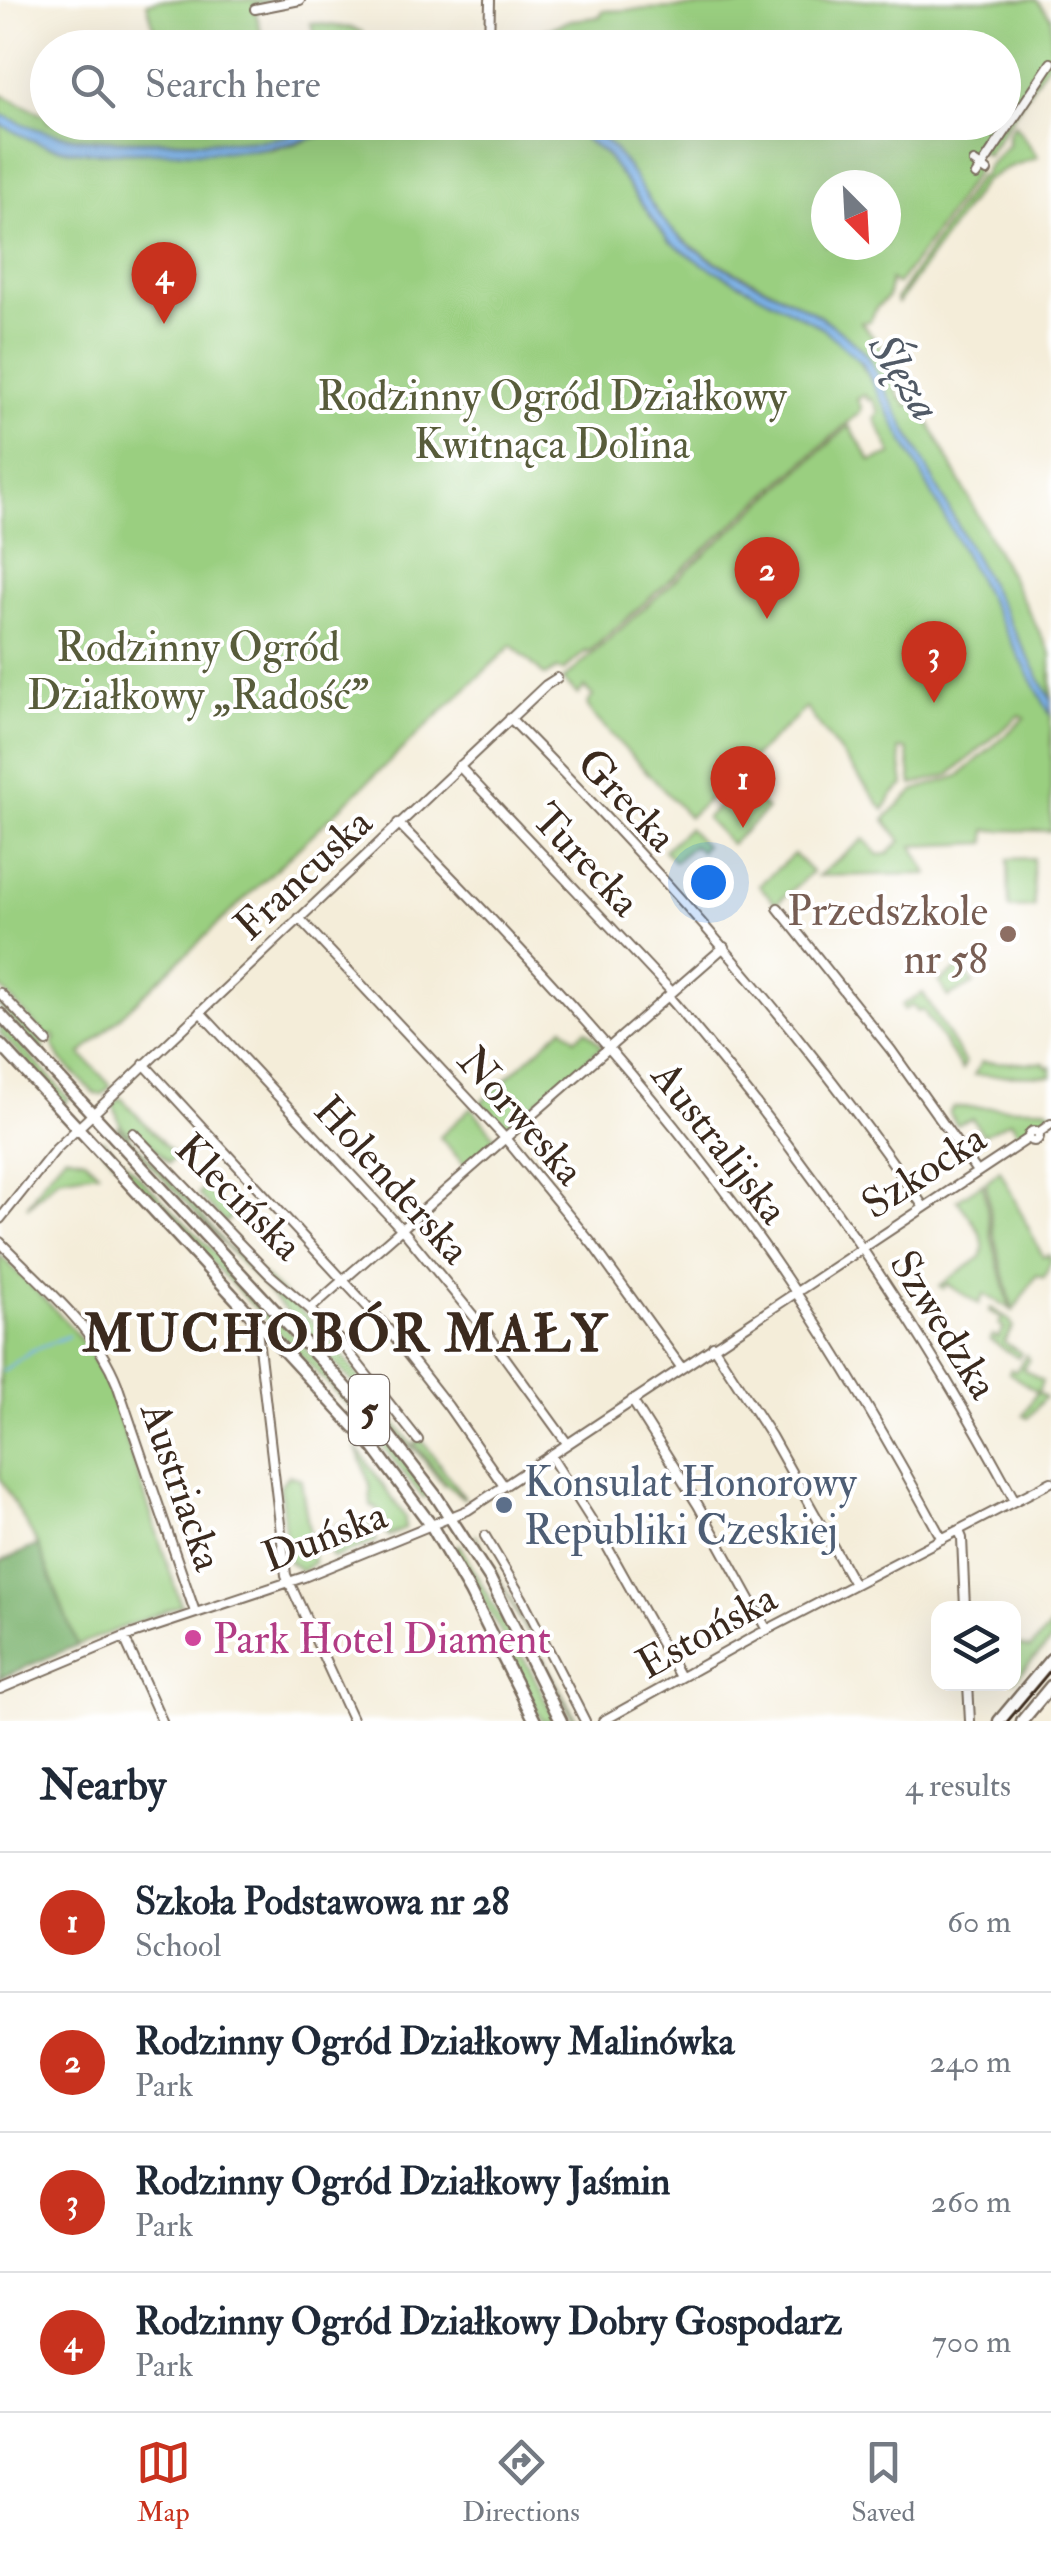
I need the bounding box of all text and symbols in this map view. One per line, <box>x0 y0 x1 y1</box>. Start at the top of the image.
search box <box>30 30 1021 140</box>
icon: search <box>65 58 120 113</box>
text: Search here <box>145 61 321 109</box>
north arrow <box>811 170 901 260</box>
pin: 4 <box>132 242 196 324</box>
water label: Ślęza <box>855 321 954 432</box>
park label: Rodzinny Ogród Działkowy Kwitnąca Dolina <box>317 371 787 471</box>
pin: 2 <box>734 536 800 619</box>
pin: 3 <box>902 620 966 703</box>
park label: Rodzinny Ogród Działkowy „Radość” <box>27 622 369 722</box>
street label: Grecka <box>566 738 688 863</box>
pin: 1 <box>710 746 776 828</box>
street label: Turecka <box>520 793 651 928</box>
street label: Francuska <box>224 797 384 951</box>
your location <box>683 857 734 908</box>
place label: Przedszkole nr 58 <box>787 886 988 986</box>
marker: Przedszkole nr 58 <box>997 923 1019 945</box>
street label: Norweska <box>446 1036 595 1197</box>
street label: Australijska <box>639 1051 800 1236</box>
street label: Holenderska <box>302 1085 481 1276</box>
street label: Szkocka <box>852 1112 996 1231</box>
street label: Klecińska <box>164 1123 314 1272</box>
street label: Szwedzka <box>878 1241 1009 1409</box>
district label: MUCHOBÓR MAŁY <box>81 1300 610 1367</box>
road number: 5 <box>349 1375 389 1445</box>
street label: Austriacka <box>128 1395 234 1578</box>
place label: Konsulat Honorowy Republiki Czeskiej <box>524 1457 857 1557</box>
street label: Duńska <box>255 1489 395 1584</box>
marker: Konsulat Honorowy Republiki Czeskiej <box>493 1494 515 1516</box>
street label: Estońska <box>628 1572 786 1691</box>
map controls <box>931 1601 1021 1691</box>
button: layers <box>931 1601 1021 1691</box>
place label: Park Hotel Diament <box>213 1614 551 1666</box>
marker: Park Hotel Diament <box>182 1627 204 1649</box>
text: Nearby <box>40 1760 166 1812</box>
text: 4 results <box>905 1766 1011 1806</box>
text: Szkoła Podstawowa nr 28 <box>135 1878 509 1926</box>
text: 1 <box>67 1902 78 1942</box>
text: 60 m <box>947 1902 1011 1942</box>
text: School <box>135 1926 221 1966</box>
text: Rodzinny Ogród Działkowy Malinówka <box>135 2018 734 2066</box>
text: 2 <box>64 2042 81 2082</box>
text: 240 m <box>930 2042 1011 2082</box>
text: Park <box>135 2066 193 2106</box>
text: Rodzinny Ogród Działkowy Jaśmin <box>135 2158 670 2206</box>
text: 3 <box>66 2182 79 2222</box>
text: 260 m <box>931 2182 1011 2222</box>
text: Park <box>135 2206 193 2246</box>
text: Rodzinny Ogród Działkowy Dobry Gospodarz <box>135 2298 842 2346</box>
text: 4 <box>64 2322 81 2362</box>
text: 700 m <box>932 2322 1011 2362</box>
text: Park <box>135 2346 193 2386</box>
tab: Map <box>136 2435 191 2530</box>
tab: Directions <box>462 2435 580 2530</box>
tab: Saved <box>851 2435 915 2530</box>

